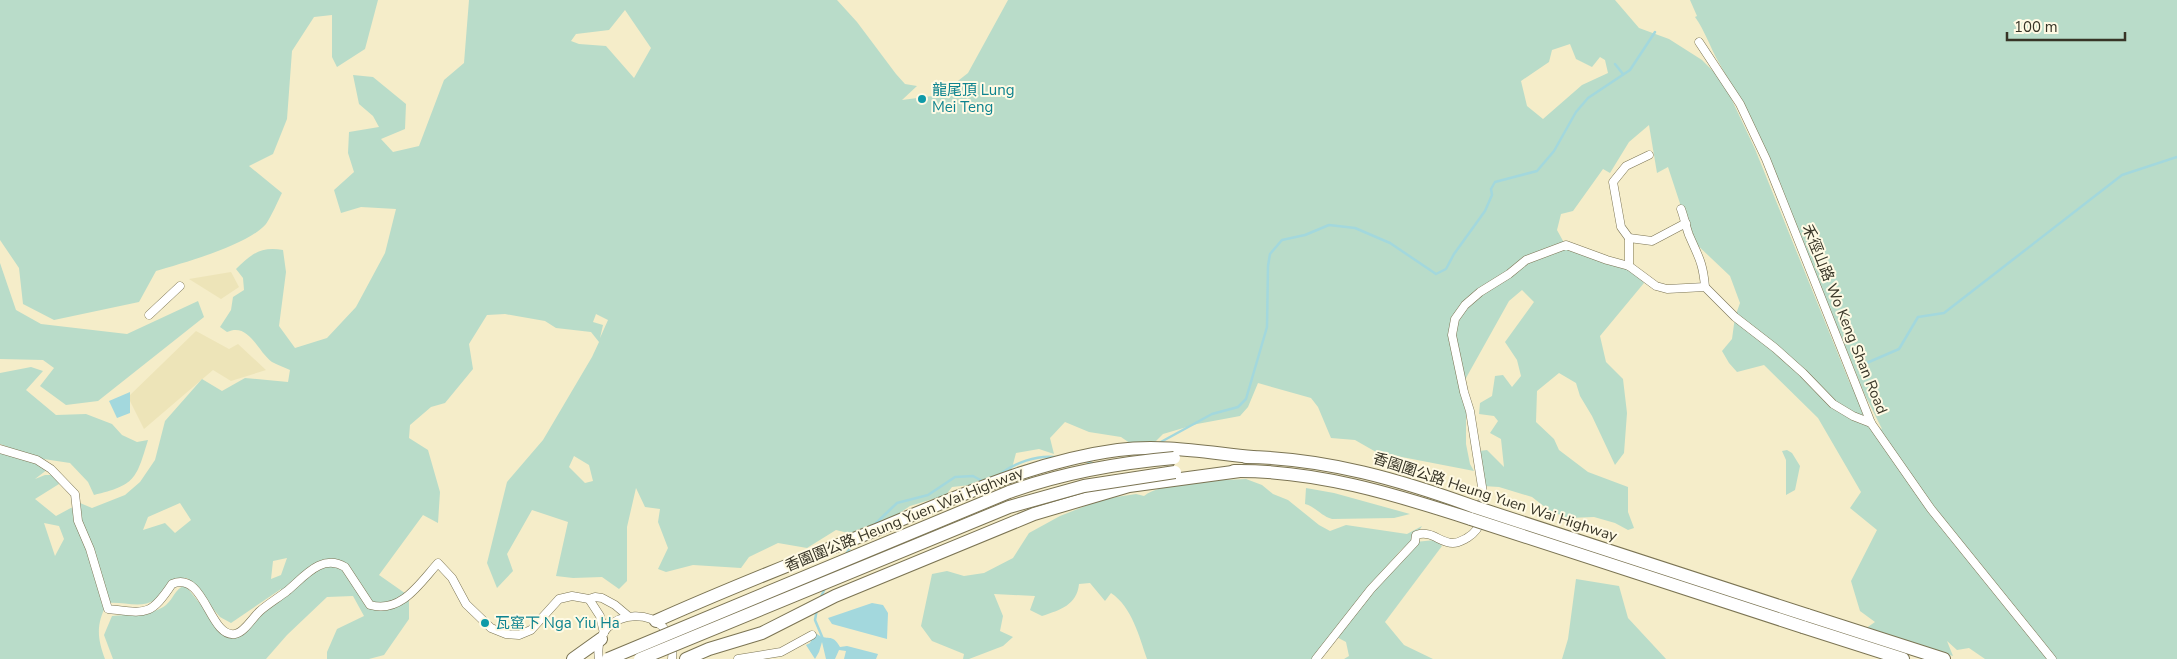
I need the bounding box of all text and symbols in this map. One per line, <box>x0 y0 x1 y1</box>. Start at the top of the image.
scale bar <box>2007 10 2124 42</box>
text: 100 m <box>2014 17 2058 37</box>
place label: 龍尾頂 Lung Mei Teng <box>932 80 1015 117</box>
marker: 龍尾頂 Lung Mei Teng <box>916 93 928 105</box>
street label: 禾徑山路 Wo Keng Shan Road <box>1798 221 1892 417</box>
street label: 香園圍公路 Heung Yuen Wai Highway <box>1370 448 1620 546</box>
street label: 香園圍公路 Heung Yuen Wai Highway <box>782 462 1026 576</box>
place label: 瓦窰下 Nga Yiu Ha <box>495 613 620 633</box>
marker: 瓦窰下 Nga Yiu Ha <box>479 617 491 629</box>

